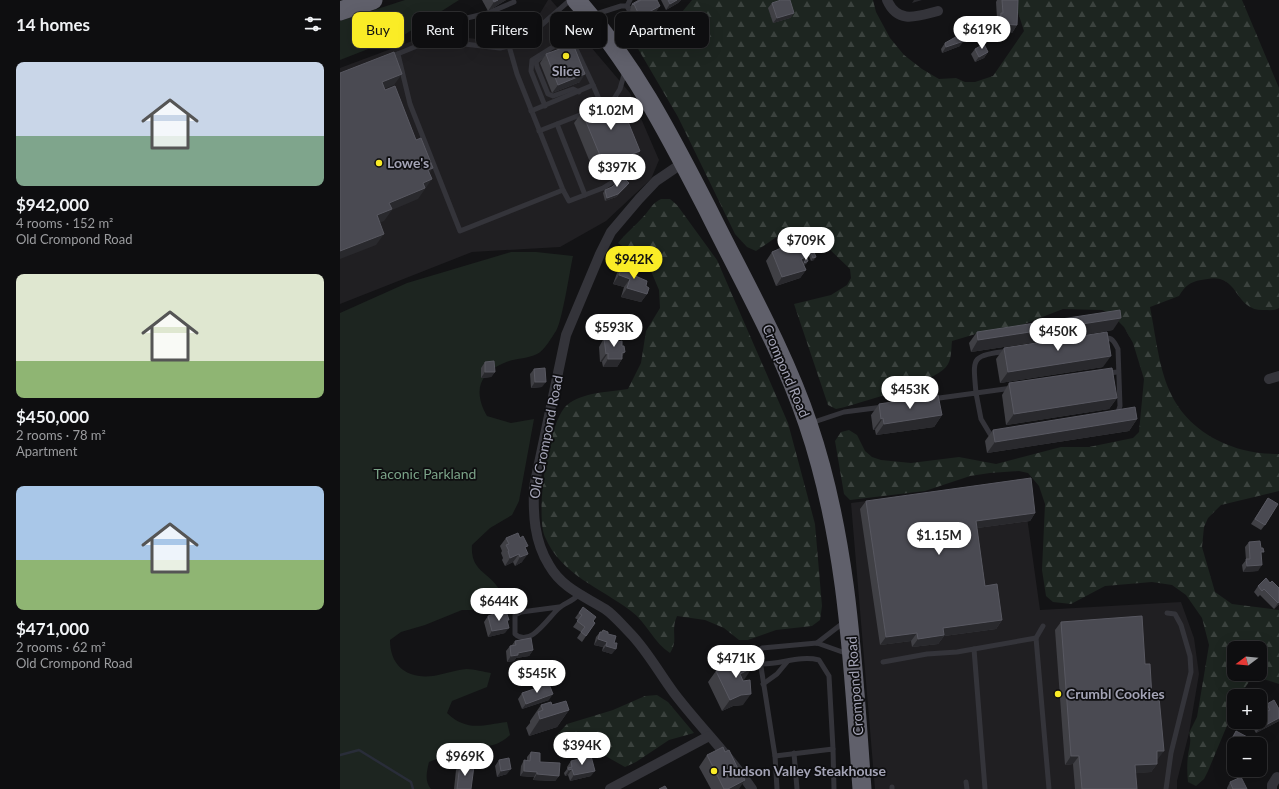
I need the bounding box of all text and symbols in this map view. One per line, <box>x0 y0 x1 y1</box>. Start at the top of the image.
chip: Buy <box>352 12 404 48</box>
chip: Rent <box>412 12 468 48</box>
chip: Filters <box>476 12 542 48</box>
chip: New <box>550 12 607 48</box>
chip: Apartment <box>615 12 709 48</box>
icon: filters <box>302 13 324 35</box>
text: 14 homes <box>16 14 90 35</box>
pin: $619K <box>954 16 1010 50</box>
text: $619K <box>962 21 1002 37</box>
marker: Slice <box>561 51 571 61</box>
place label: Slice <box>552 62 581 79</box>
icon: home <box>134 88 206 160</box>
pin: $1.02M <box>578 97 644 131</box>
text: $1.02M <box>588 102 634 118</box>
place label: Lowe's <box>387 154 429 171</box>
pin: $397K <box>589 154 645 188</box>
marker: Lowe's <box>374 158 384 168</box>
text: $397K <box>597 159 637 175</box>
text: $942,000 <box>16 194 89 215</box>
text: 4 rooms · 152 m² <box>16 215 113 231</box>
pin: $709K <box>778 227 834 261</box>
text: Old Crompond Road <box>16 231 133 247</box>
text: $709K <box>786 232 826 248</box>
pin: $942K <box>606 246 662 280</box>
text: $942K <box>614 251 654 267</box>
icon: home <box>134 300 206 372</box>
pin: $593K <box>586 314 642 348</box>
pin: $450K <box>1030 318 1086 352</box>
text: $593K <box>594 319 634 335</box>
street label: Crompond Road <box>759 322 814 420</box>
text: $450K <box>1038 323 1078 339</box>
street label: Old Crompond Road <box>525 374 566 500</box>
pin: $453K <box>882 376 938 410</box>
text: $453K <box>890 381 930 397</box>
text: $450,000 <box>16 406 89 427</box>
text: 2 rooms · 78 m² <box>16 427 106 443</box>
text: Apartment <box>16 443 77 459</box>
park label: Taconic Parkland <box>374 465 476 482</box>
icon: home <box>134 512 206 584</box>
pin: $1.15M <box>906 522 972 556</box>
text: $1.15M <box>916 527 962 543</box>
pin: $644K <box>471 588 527 622</box>
text: $644K <box>479 593 519 609</box>
text: $471,000 <box>16 618 89 639</box>
street label: Crompond Road <box>843 636 866 736</box>
text: 2 rooms · 62 m² <box>16 639 106 655</box>
north arrow <box>1227 641 1267 681</box>
map controls <box>1227 641 1267 777</box>
pin: $471K <box>708 645 764 679</box>
text: $471K <box>716 650 756 666</box>
text: Old Crompond Road <box>16 655 133 671</box>
pin: $545K <box>509 660 565 694</box>
text: $545K <box>517 665 557 681</box>
place label: Crumbl Cookies <box>1066 685 1165 702</box>
marker: Crumbl Cookies <box>1053 689 1063 699</box>
button: + <box>1227 689 1267 729</box>
pin: $394K <box>554 732 610 766</box>
text: $394K <box>562 737 602 753</box>
button: − <box>1227 737 1267 777</box>
pin: $969K <box>437 743 493 777</box>
text: $969K <box>445 748 485 764</box>
place label: Hudson Valley Steakhouse <box>722 762 886 779</box>
marker: Hudson Valley Steakhouse <box>709 766 719 776</box>

